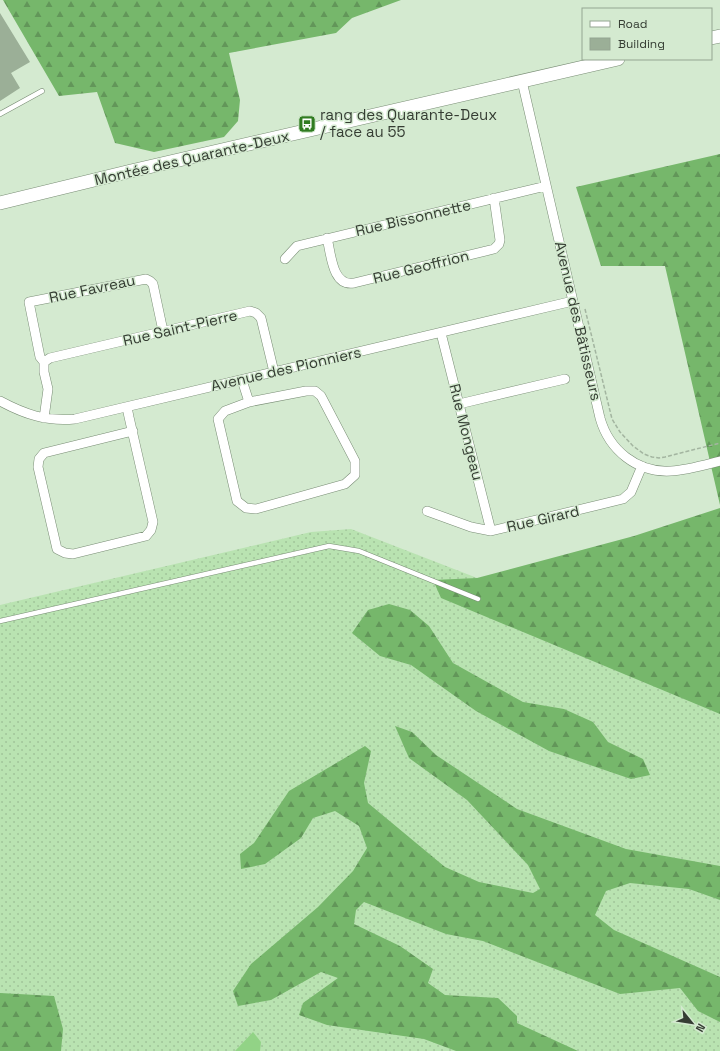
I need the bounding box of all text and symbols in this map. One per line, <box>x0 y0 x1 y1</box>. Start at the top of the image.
legend <box>582 8 712 60</box>
text: Road <box>618 16 647 32</box>
text: Building <box>618 36 665 52</box>
place label: rang des Quarante-Deux / face au 55 <box>320 105 497 141</box>
bus stop icon: rang des Quarante-Deux / face au 55 <box>297 114 317 134</box>
street label: Montée des Quarante-Deux <box>92 126 291 189</box>
street label: Rue Bissonnette <box>353 195 473 240</box>
street label: Avenue des Bâtisseurs <box>551 239 606 403</box>
street label: Rue Geoffrion <box>371 245 471 288</box>
street label: Rue Favreau <box>47 270 137 307</box>
street label: Rue Saint-Pierre <box>121 305 239 350</box>
street label: Avenue des Pionniers <box>209 342 363 395</box>
street label: Rue Mongeau <box>445 382 488 482</box>
street label: Rue Girard <box>505 501 581 536</box>
north arrow <box>672 1003 712 1043</box>
text: N <box>693 1021 709 1035</box>

